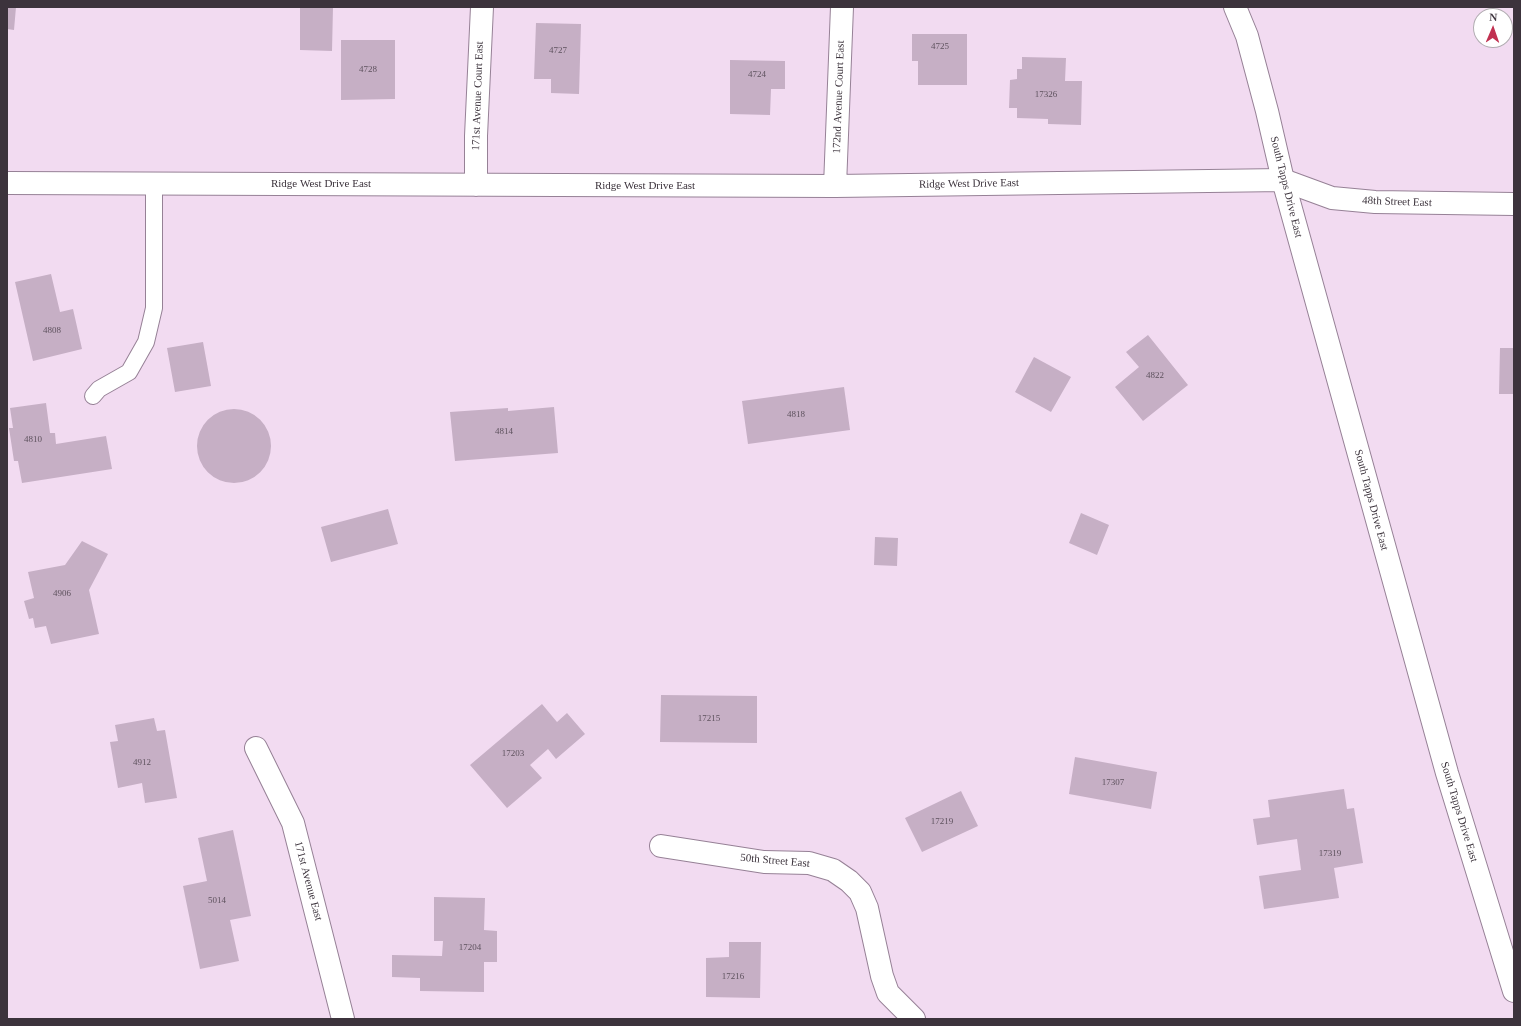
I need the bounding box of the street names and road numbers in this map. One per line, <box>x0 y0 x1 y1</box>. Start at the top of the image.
street label: 172nd Avenue Court East <box>830 40 848 154</box>
street label: 171st Avenue Court East <box>469 41 487 151</box>
street label: South Tapps Drive East <box>1267 135 1305 239</box>
street label: Ridge West Drive East <box>271 177 371 191</box>
street label: Ridge West Drive East <box>919 177 1019 191</box>
street label: Ridge West Drive East <box>595 179 695 193</box>
street label: 48th Street East <box>1362 194 1432 210</box>
street label: South Tapps Drive East <box>1351 448 1391 552</box>
street label: South Tapps Drive East <box>1437 760 1481 864</box>
street label: 171st Avenue East <box>291 840 325 922</box>
street label: 50th Street East <box>740 851 810 871</box>

